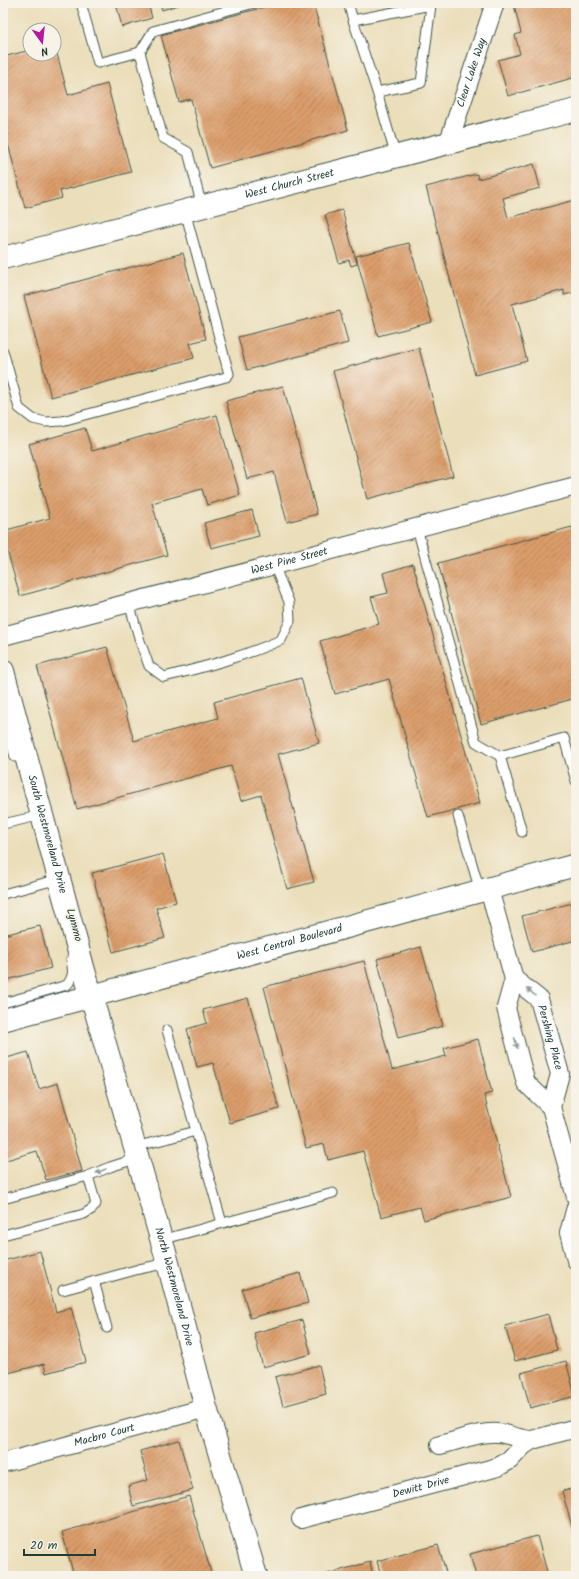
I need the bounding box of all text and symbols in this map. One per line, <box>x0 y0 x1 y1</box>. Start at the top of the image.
north arrow <box>22 22 62 62</box>
street label: Clear Lake Way <box>452 35 492 110</box>
text: N <box>39 41 50 60</box>
street label: West Church Street <box>243 164 337 204</box>
street label: West Pine Street <box>249 542 330 580</box>
street label: South Westmoreland Drive <box>22 773 72 896</box>
street label: Lymmo <box>61 906 87 944</box>
street label: West Central Boulevard <box>235 919 345 965</box>
one-way arrow <box>525 988 536 997</box>
street label: Pershing Place <box>532 1003 568 1072</box>
one-way arrow <box>513 1037 519 1050</box>
one-way arrow <box>96 1168 107 1174</box>
street label: North Westmoreland Drive <box>149 1225 198 1348</box>
street label: Macbro Court <box>72 1419 138 1452</box>
street label: Dewitt Drive <box>391 1471 451 1503</box>
scale bar <box>24 1531 95 1557</box>
text: 20 m <box>30 1536 58 1555</box>

